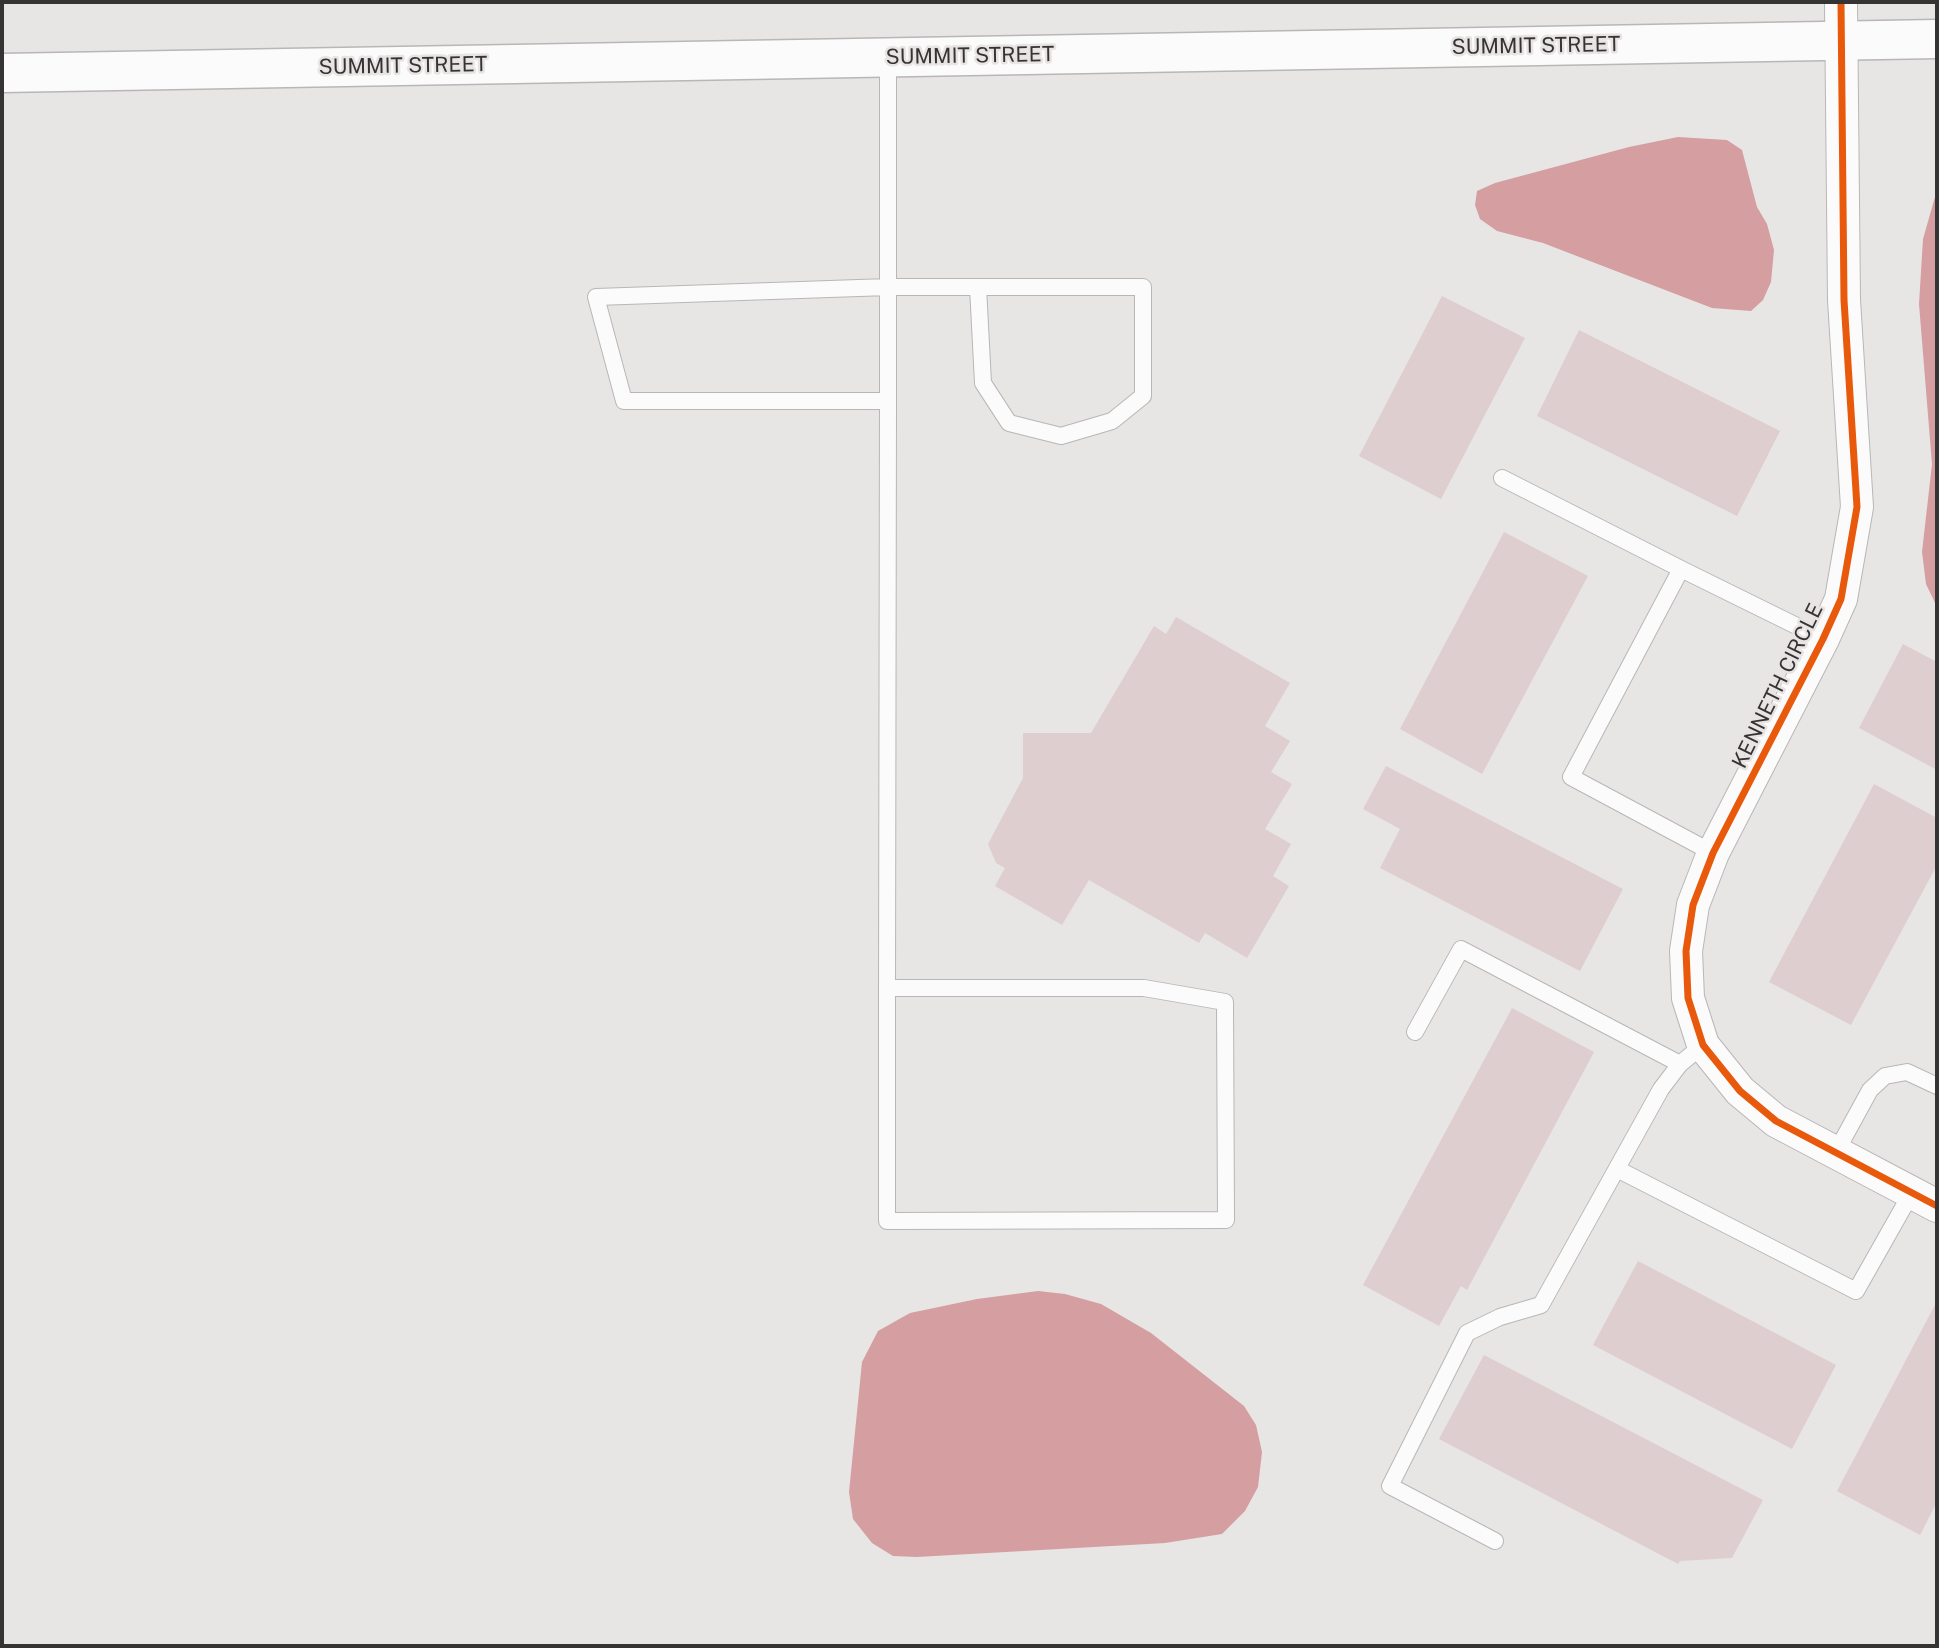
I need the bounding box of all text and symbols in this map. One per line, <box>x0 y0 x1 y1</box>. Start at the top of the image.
street label: SUMMIT STREET <box>1451 32 1621 60</box>
street label: SUMMIT STREET <box>885 42 1055 70</box>
street label: SUMMIT STREET <box>318 52 488 80</box>
street label: KENNETH CIRCLE <box>1727 599 1829 773</box>

